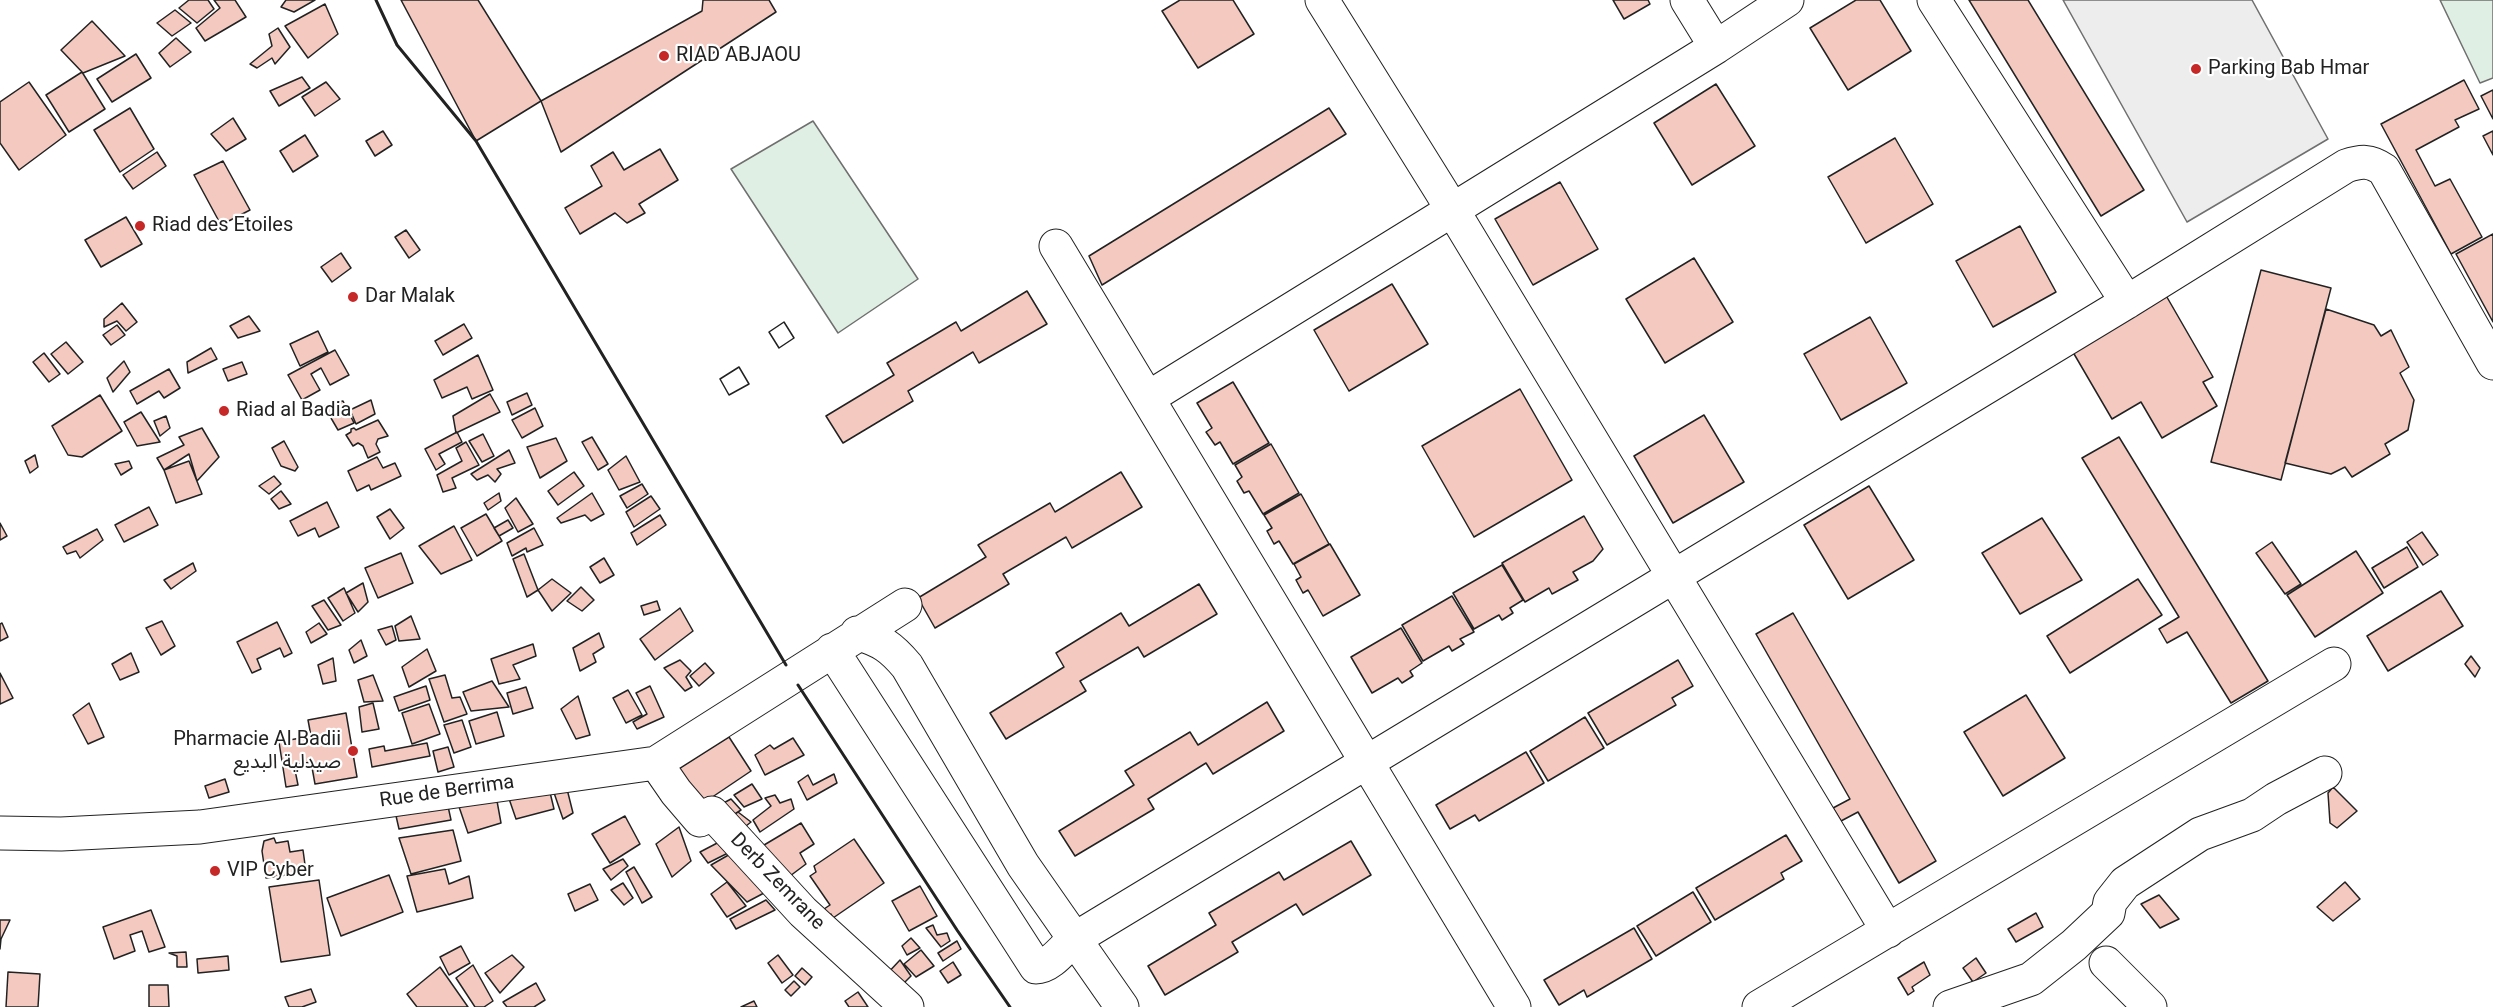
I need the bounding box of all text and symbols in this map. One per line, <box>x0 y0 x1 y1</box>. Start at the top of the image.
place label: RIAD ABJAOU <box>676 44 801 68</box>
marker: RIAD ABJAOU <box>657 49 671 63</box>
place label: Parking Bab Hmar <box>2208 57 2369 81</box>
marker: Parking Bab Hmar <box>2189 62 2203 76</box>
place label: Riad des Etoiles <box>152 214 293 238</box>
marker: Riad des Etoiles <box>133 219 147 233</box>
place label: Dar Malak <box>365 285 455 309</box>
marker: Dar Malak <box>346 290 360 304</box>
place label: Riad al Badia <box>236 399 351 423</box>
marker: Riad al Badia <box>217 404 231 418</box>
place label: Pharmacie Al Badii صيدلية البديع <box>173 728 341 775</box>
marker: Pharmacie Al Badii صيدلية البديع <box>346 744 360 758</box>
street label: Rue de Berrima <box>378 771 516 813</box>
street label: Derb Zemrane <box>725 829 829 935</box>
place label: VIP Cyber <box>227 859 314 883</box>
marker: VIP Cyber <box>208 864 222 878</box>

